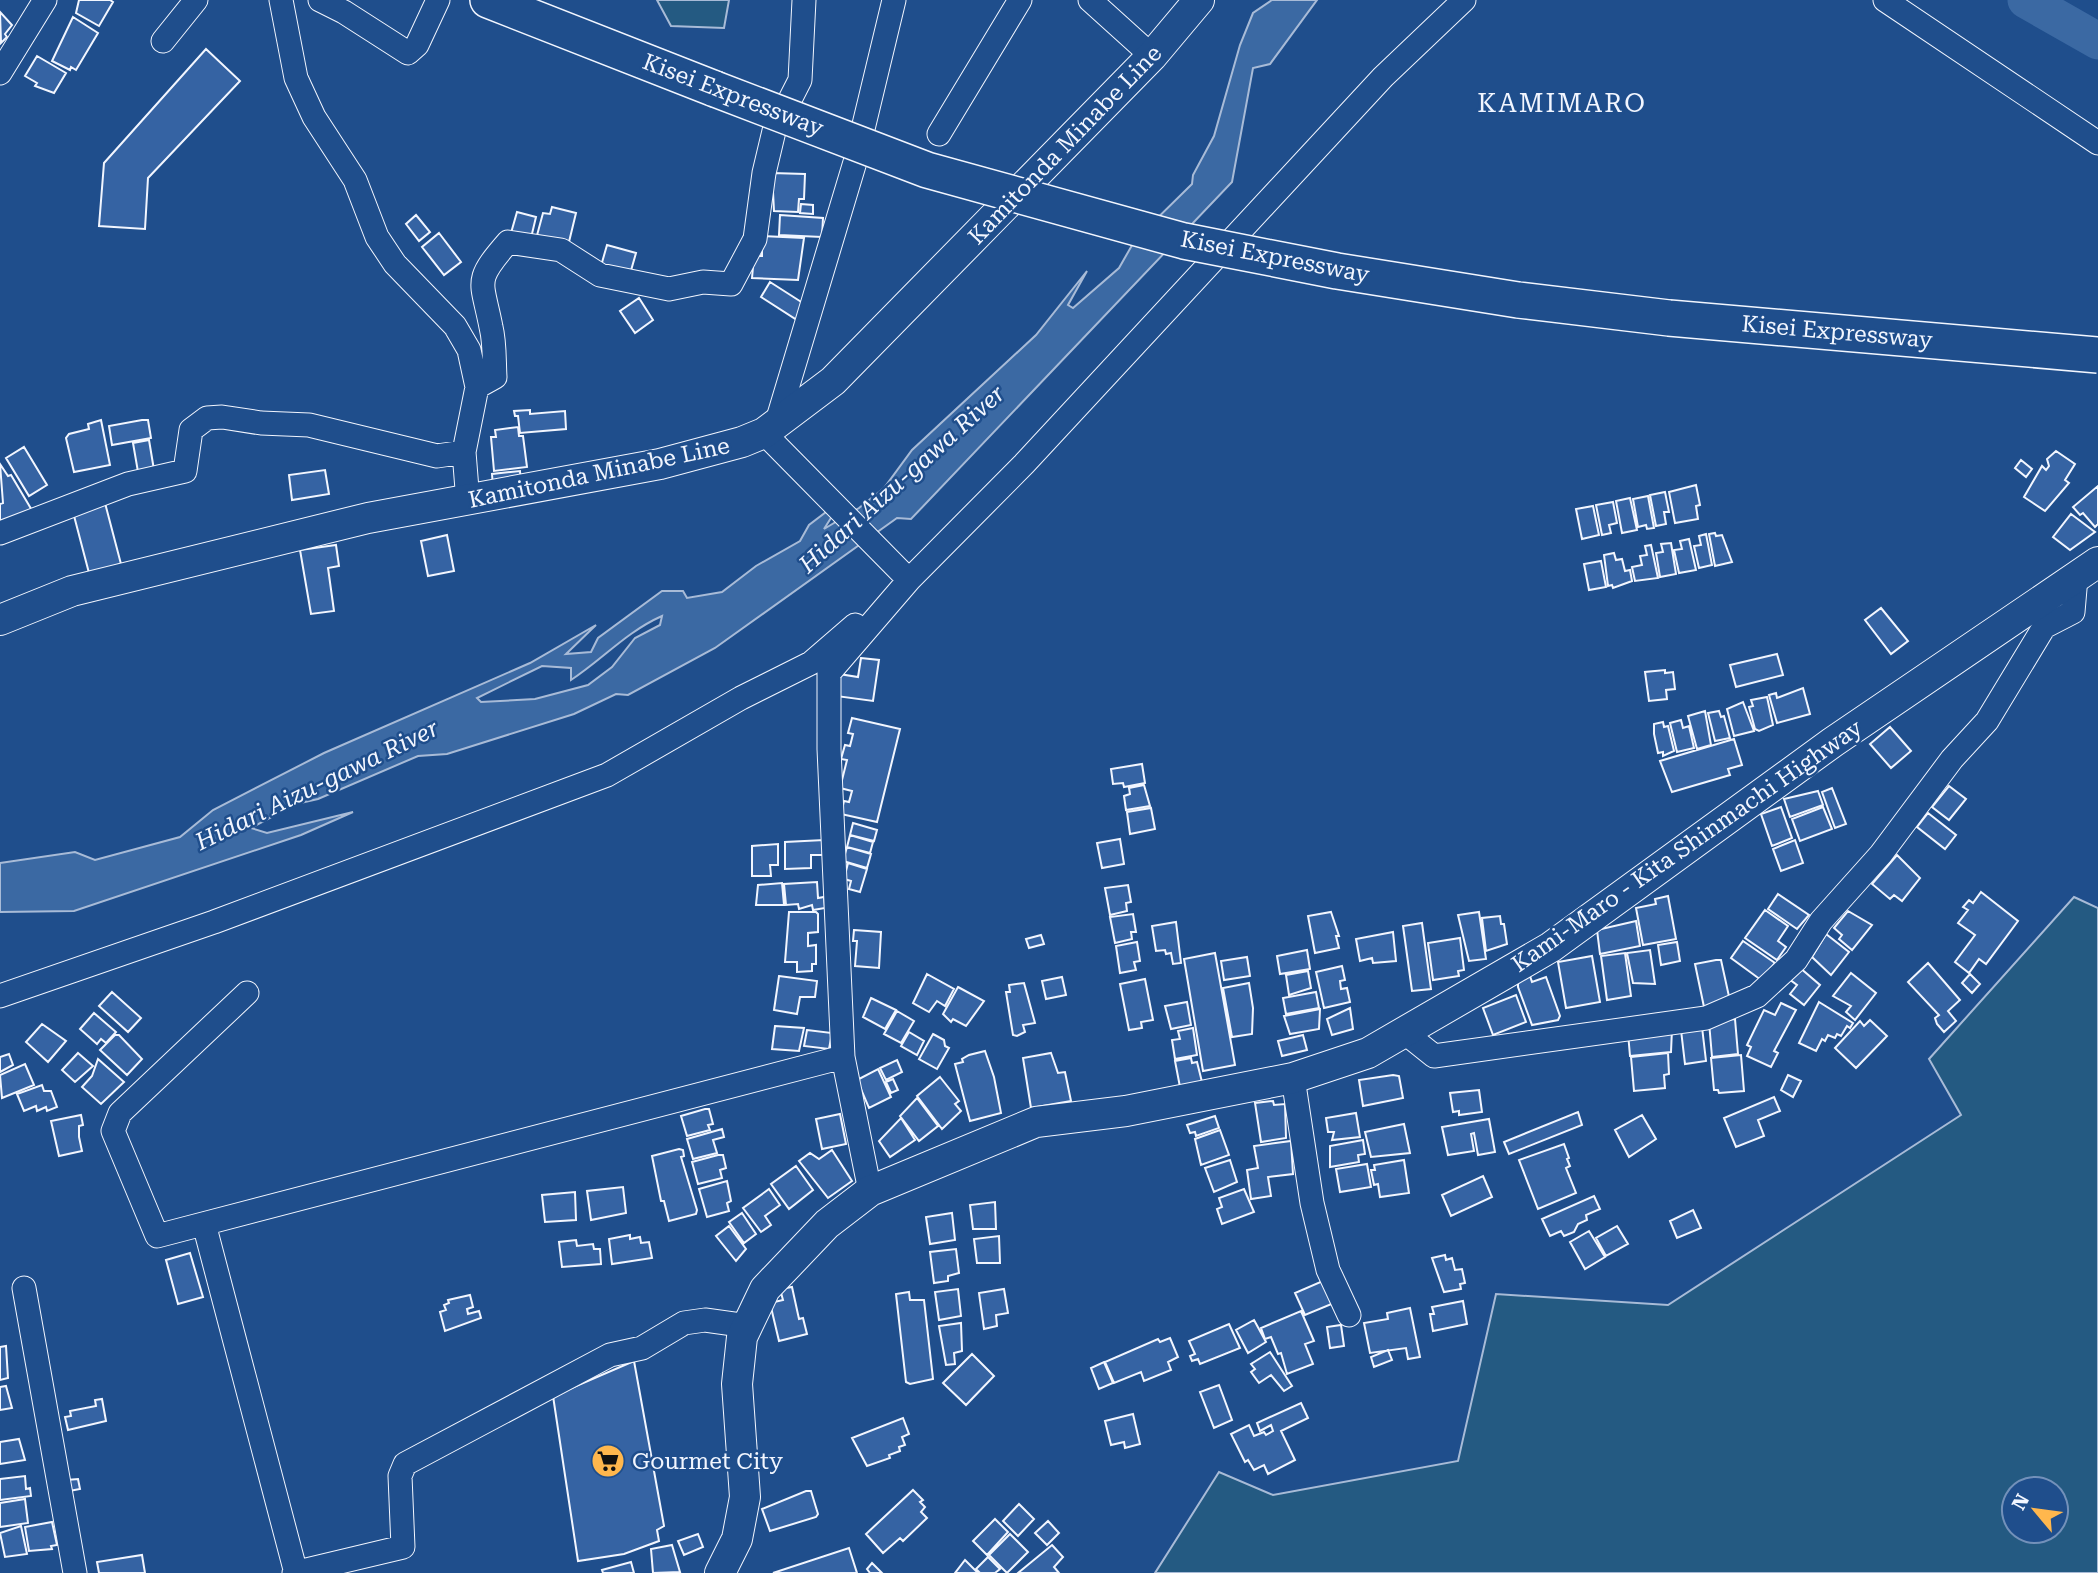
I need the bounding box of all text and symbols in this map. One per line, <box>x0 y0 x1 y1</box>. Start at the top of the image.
street label: Kamitonda Minabe Line <box>963 40 1167 250</box>
street label: Kisei Expressway <box>639 48 828 142</box>
district label: KAMIMARO <box>1477 88 1647 118</box>
street label: Kisei Expressway <box>1178 225 1372 289</box>
street label: Kisei Expressway <box>1740 310 1934 354</box>
water label: Hidari Aizu-gawa River <box>793 379 1011 579</box>
street label: Kamitonda Minabe Line <box>466 432 732 514</box>
water label: Hidari Aizu-gawa River <box>190 714 443 857</box>
street label: Kami-Maro - Kita Shinmachi Highway <box>1507 714 1868 978</box>
supermarket icon: Gourmet City <box>589 1442 627 1480</box>
place label: Gourmet City <box>632 1448 783 1475</box>
north arrow <box>2000 1475 2070 1545</box>
text: N <box>2007 1490 2034 1514</box>

